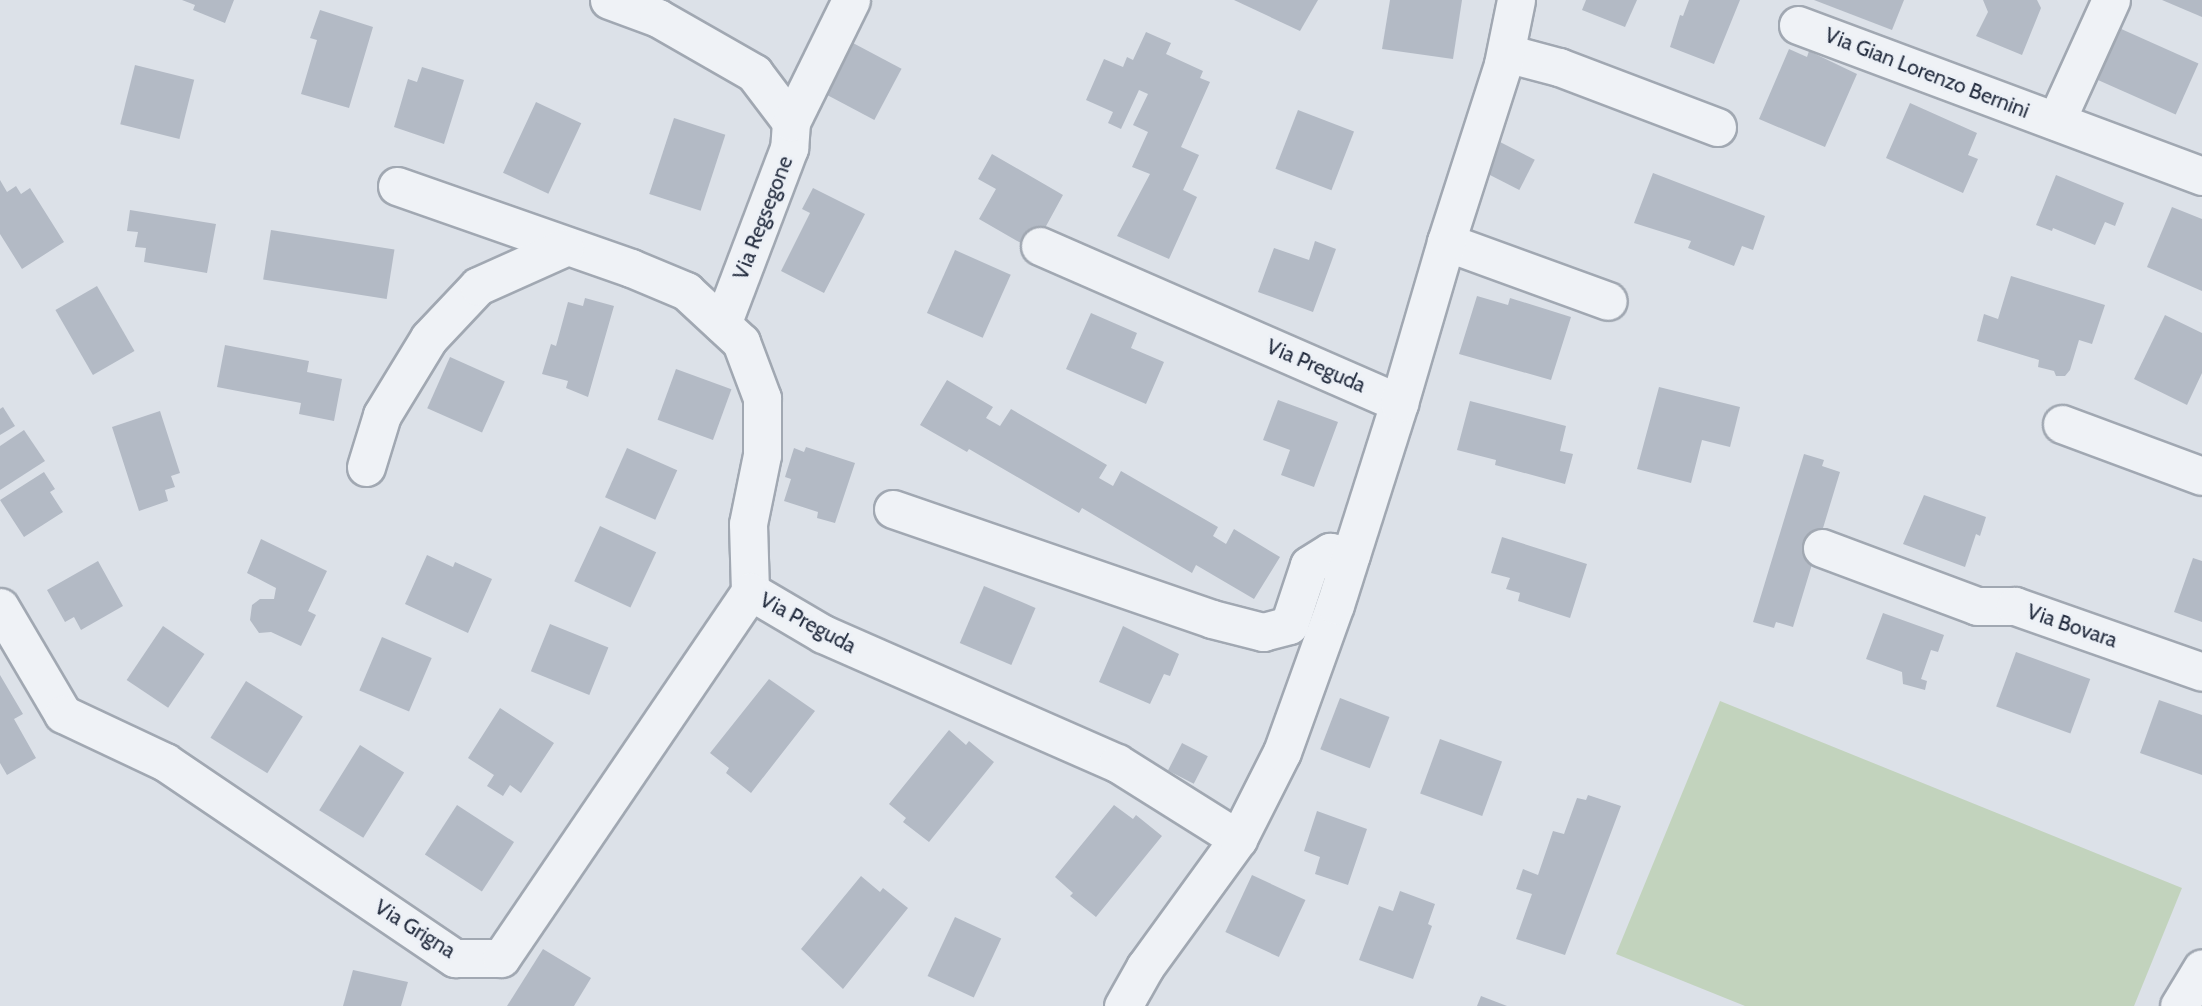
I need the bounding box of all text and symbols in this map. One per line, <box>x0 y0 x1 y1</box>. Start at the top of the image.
street label: Via Gian Lorenzo Bernini <box>1821 22 2033 124</box>
street label: Via Regsegone <box>728 153 798 283</box>
street label: Via Preguda <box>1263 334 1369 398</box>
street label: Via Preguda <box>756 587 860 659</box>
street label: Via Bovara <box>2024 599 2120 653</box>
street label: Via Grigna <box>370 894 460 964</box>

